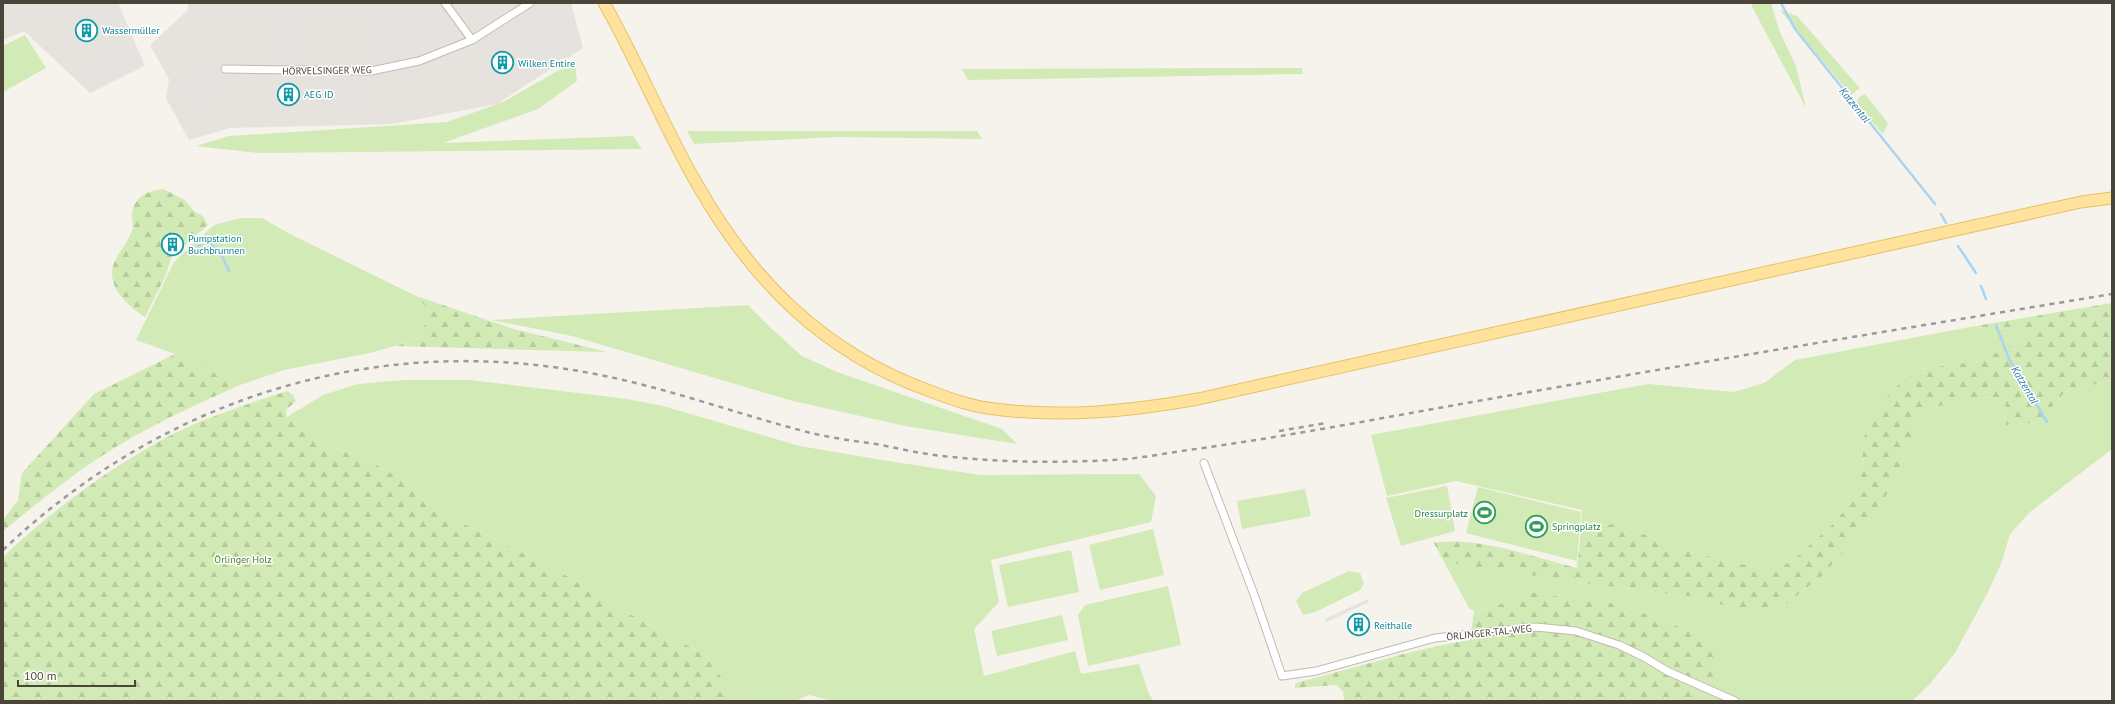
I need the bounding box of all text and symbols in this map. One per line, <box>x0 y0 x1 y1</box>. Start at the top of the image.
building icon: Wassermüller <box>73 17 99 43</box>
place label: Wassermüller <box>102 24 160 37</box>
building icon: Wilken Entire <box>489 50 515 76</box>
place label: Wilken Entire <box>518 57 575 70</box>
street label: HÖRVELSINGER WEG <box>282 63 372 78</box>
building icon: AEG ID <box>275 81 301 107</box>
water label: Katzental <box>1836 84 1874 126</box>
place label: AEG ID <box>304 88 333 101</box>
building icon: Pumpstation Buchbrunnen <box>159 231 185 257</box>
place label: Pumpstation Buchbrunnen <box>188 232 245 257</box>
water label: Katzental <box>2008 363 2042 407</box>
sports icon: Dressurplatz <box>1471 500 1497 526</box>
place label: Dressurplatz <box>1415 507 1468 520</box>
sports icon: Springplatz <box>1524 513 1550 539</box>
place label: Springplatz <box>1552 520 1601 533</box>
park label: Örlinger Holz <box>214 553 272 566</box>
building icon: Reithalle <box>1345 612 1371 638</box>
place label: Reithalle <box>1374 619 1412 632</box>
street label: ÖRLINGER-TAL-WEG <box>1446 622 1532 643</box>
scale bar <box>18 662 135 688</box>
text: 100 m <box>24 668 57 683</box>

